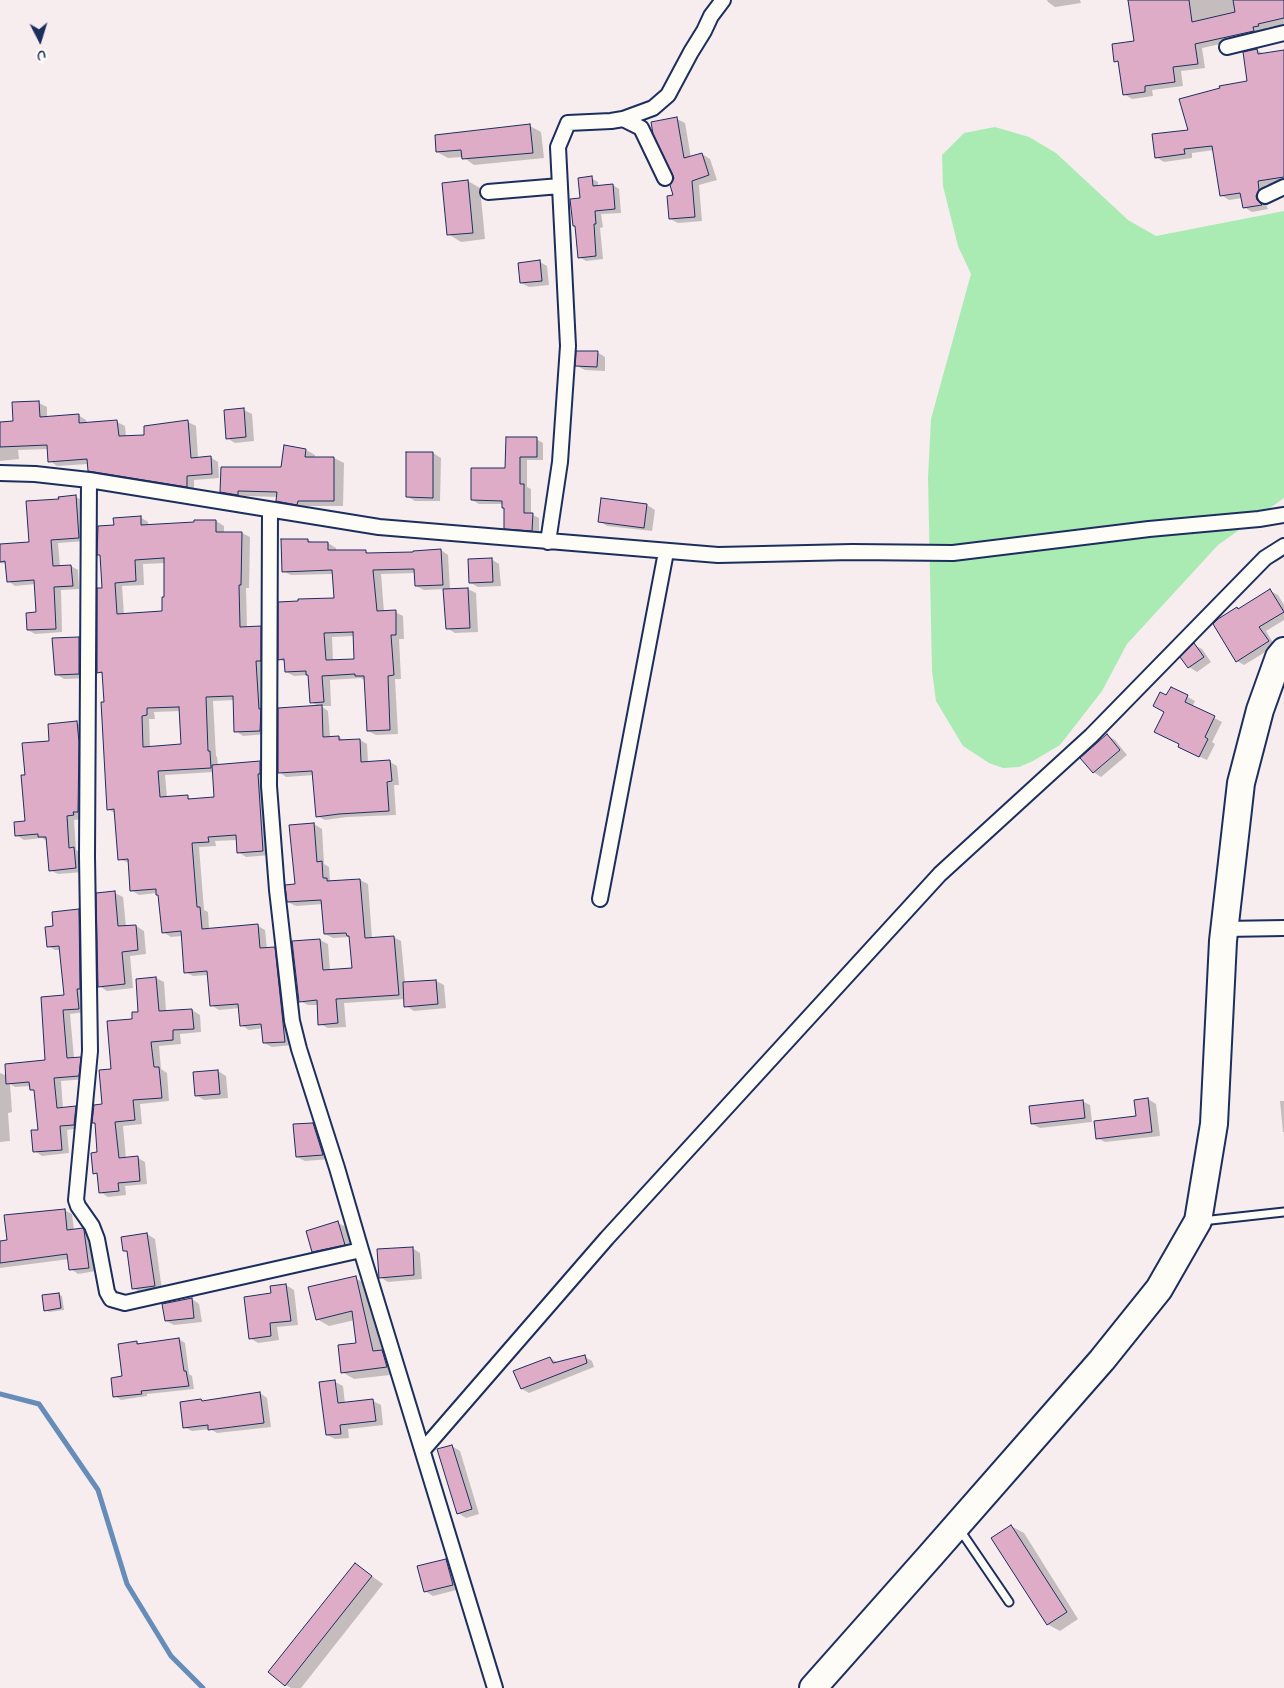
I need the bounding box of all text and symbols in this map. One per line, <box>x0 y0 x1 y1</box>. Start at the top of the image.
north arrow <box>15 15 65 65</box>
text: U <box>36 46 47 64</box>

